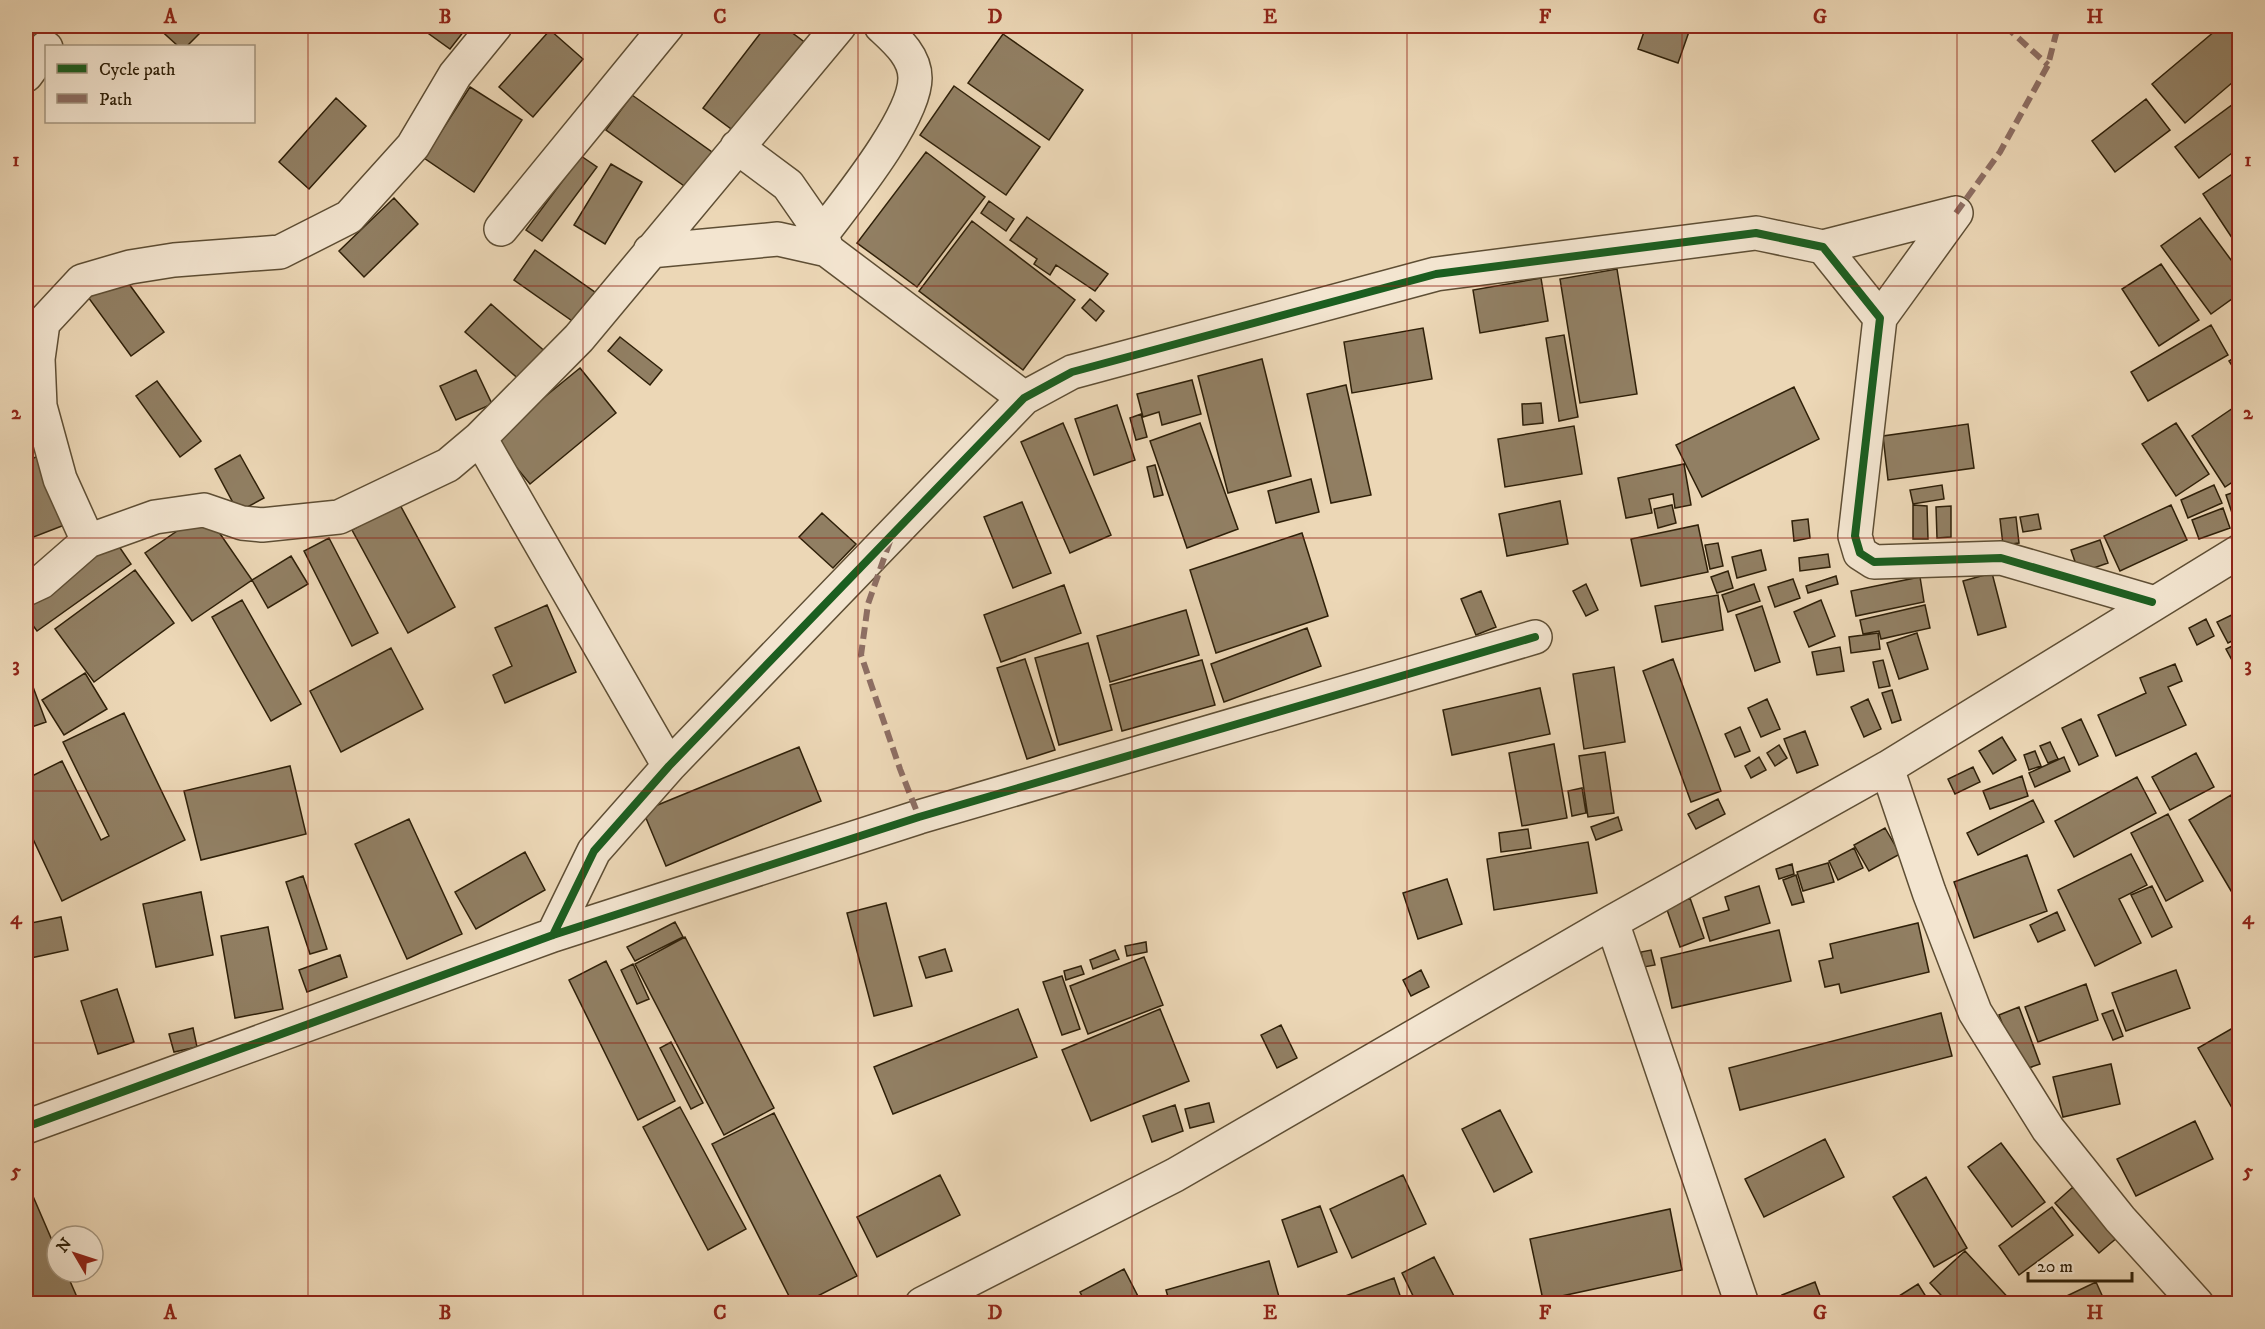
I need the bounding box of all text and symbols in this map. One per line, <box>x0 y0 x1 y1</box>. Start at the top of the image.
text: A <box>163 5 178 30</box>
text: B <box>439 5 451 30</box>
text: C <box>713 5 727 30</box>
text: D <box>988 5 1003 30</box>
text: E <box>1263 5 1277 30</box>
text: F <box>1539 5 1552 30</box>
text: G <box>1813 5 1827 30</box>
text: H <box>2087 5 2104 30</box>
legend <box>45 45 255 123</box>
text: Cycle path <box>99 59 176 81</box>
text: Path <box>99 89 133 111</box>
text: 1 <box>12 148 20 173</box>
text: 1 <box>2244 148 2252 173</box>
text: 2 <box>11 401 22 426</box>
text: 2 <box>2243 401 2254 426</box>
text: 3 <box>12 653 20 678</box>
text: 3 <box>2244 653 2252 678</box>
text: 4 <box>10 906 23 931</box>
text: 4 <box>2242 906 2255 931</box>
text: 5 <box>10 1159 21 1184</box>
text: 5 <box>2242 1159 2253 1184</box>
north arrow <box>45 1224 105 1284</box>
text: N <box>52 1234 76 1257</box>
scale bar <box>2028 1245 2132 1283</box>
text: 20 m <box>2037 1256 2073 1278</box>
text: A <box>163 1301 178 1326</box>
text: B <box>439 1301 451 1326</box>
text: C <box>713 1301 727 1326</box>
text: D <box>988 1301 1003 1326</box>
text: E <box>1263 1301 1277 1326</box>
text: F <box>1539 1301 1552 1326</box>
text: G <box>1813 1301 1827 1326</box>
text: H <box>2087 1301 2104 1326</box>

